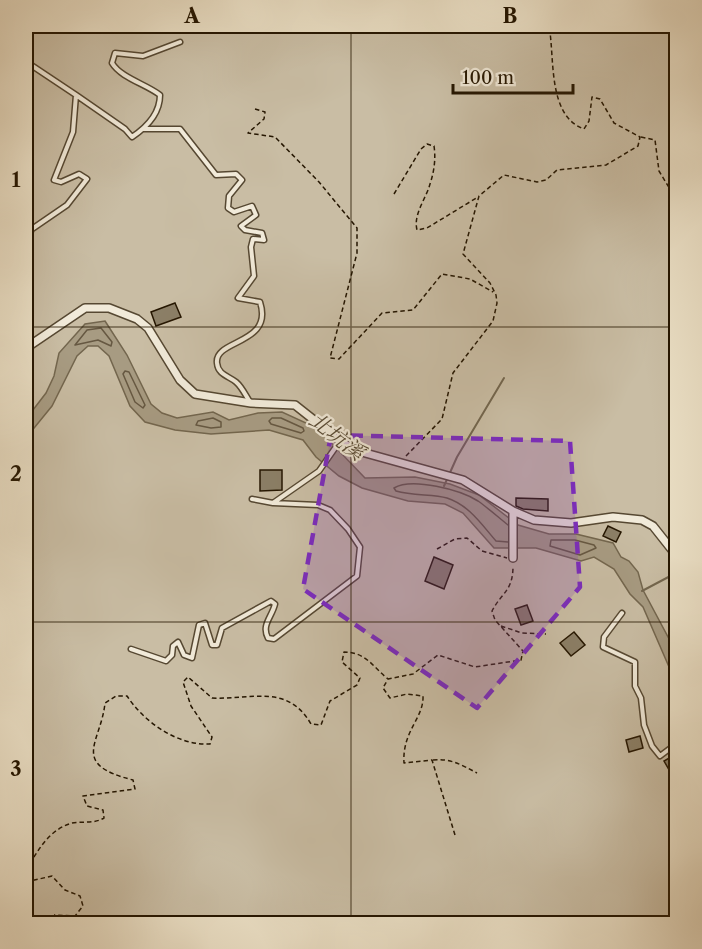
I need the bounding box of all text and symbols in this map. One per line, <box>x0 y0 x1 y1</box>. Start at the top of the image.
text: A <box>183 4 200 28</box>
text: B <box>503 4 518 28</box>
scale bar <box>453 57 573 95</box>
text: 100 m <box>462 67 514 89</box>
text: 1 <box>12 168 21 192</box>
water label: 北坑溪 <box>304 407 371 466</box>
text: 2 <box>10 462 22 486</box>
text: 3 <box>10 757 22 781</box>

